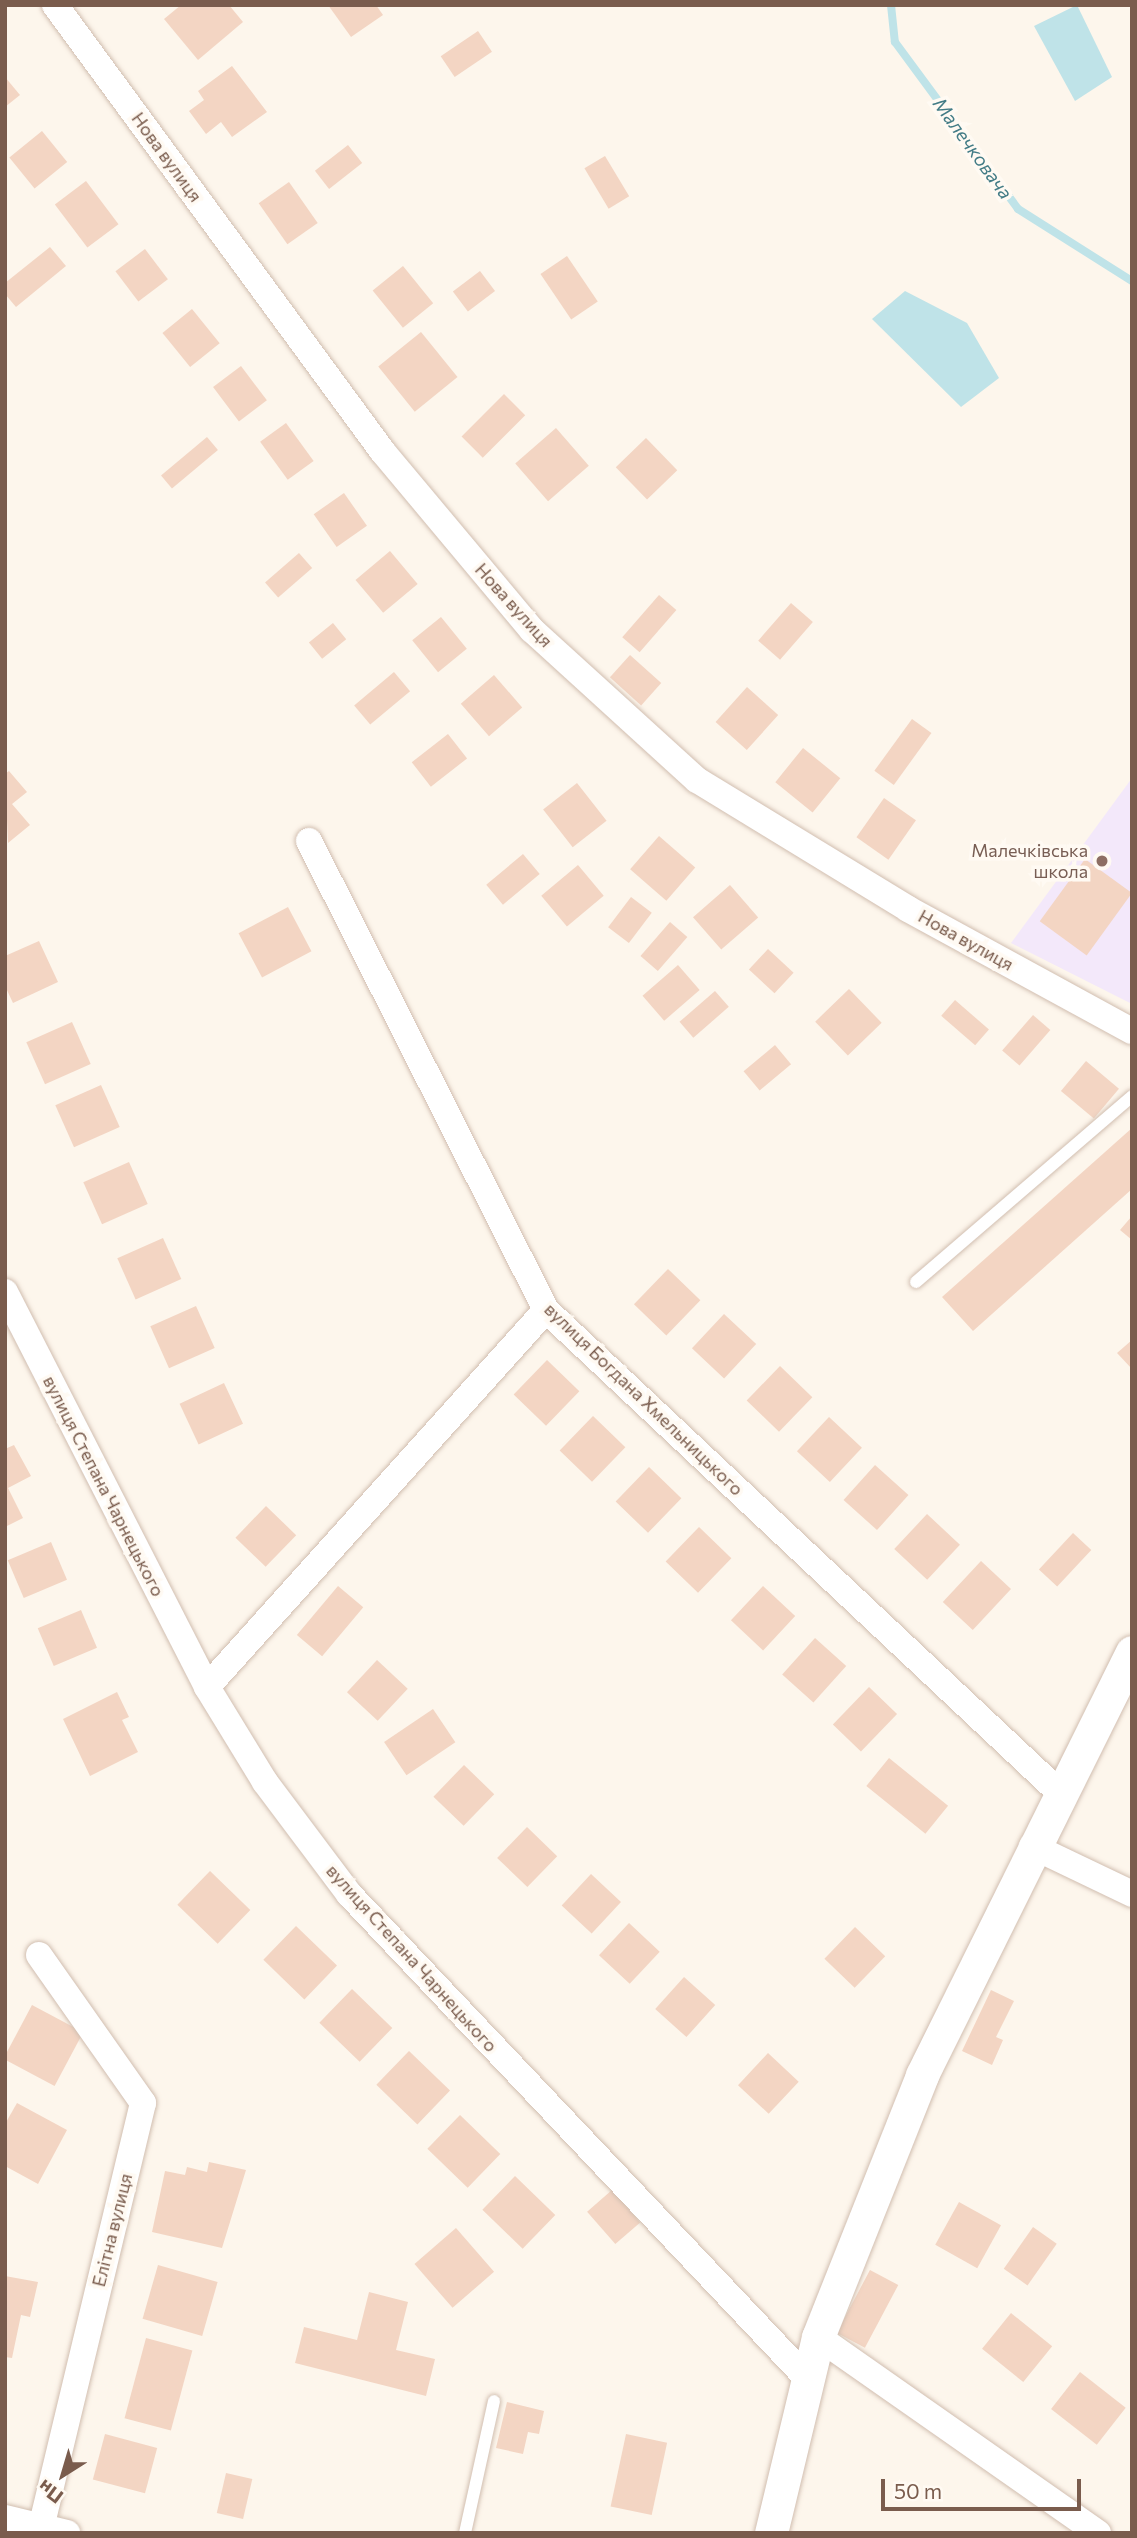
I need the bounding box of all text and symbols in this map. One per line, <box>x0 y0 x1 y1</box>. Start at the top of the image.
water label: Малечковача <box>929 93 1017 203</box>
street label: Нова вулиця <box>127 108 207 206</box>
street label: Нова вулиця <box>471 559 557 651</box>
place label: Малечківська школа <box>971 840 1088 882</box>
marker: Малечківська школа <box>1094 853 1110 869</box>
street label: Нова вулиця <box>915 905 1017 975</box>
street label: вулиця Богдана Хмельницького <box>540 1298 748 1500</box>
street label: вулиця Степана Чарнецького <box>39 1372 169 1600</box>
street label: вулиця Степана Чарнецького <box>322 1860 502 2056</box>
street label: Елітна вулиця <box>87 2171 137 2289</box>
north arrow <box>28 2440 98 2510</box>
scale bar <box>885 2464 1084 2508</box>
text: Пн <box>33 2475 67 2509</box>
text: 50 m <box>894 2478 942 2503</box>

